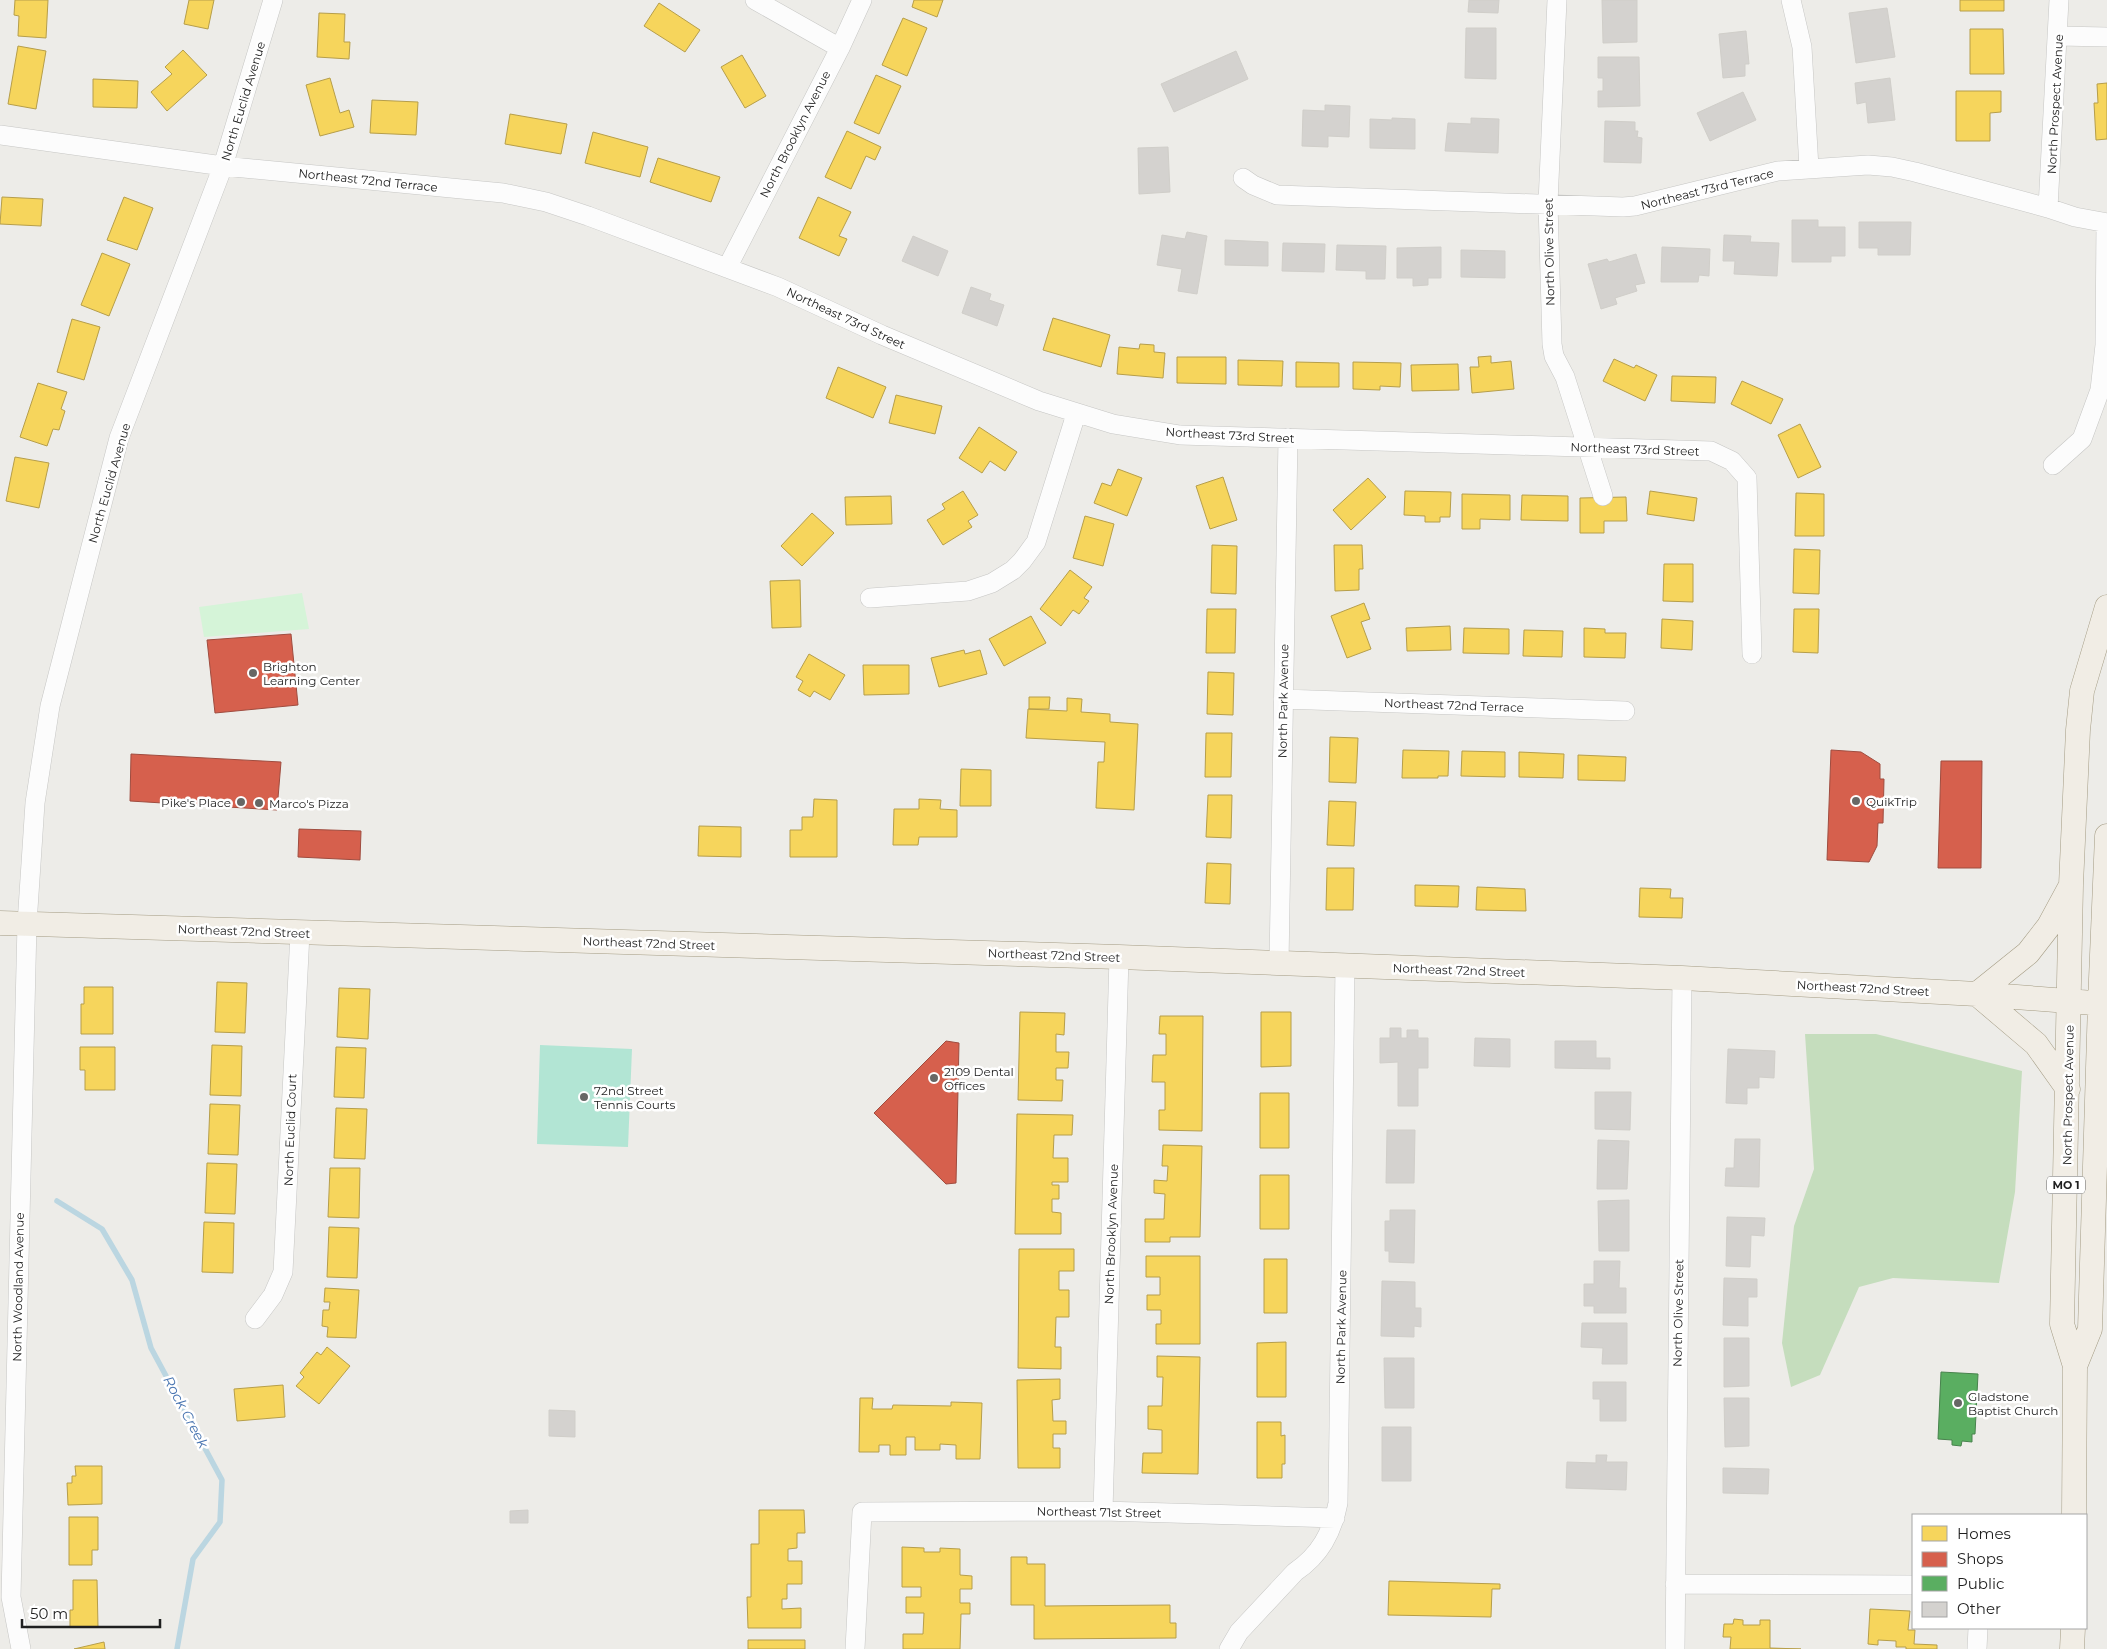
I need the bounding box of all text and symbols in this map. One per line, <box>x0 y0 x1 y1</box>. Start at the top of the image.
street label: North Prospect Avenue <box>2044 34 2066 174</box>
street label: North Euclid Avenue <box>218 39 268 163</box>
street label: North Brooklyn Avenue <box>756 68 834 200</box>
street label: Northeast 72nd Terrace <box>298 165 438 195</box>
street label: Northeast 73rd Terrace <box>1639 165 1775 213</box>
street label: North Olive Street <box>1541 198 1557 306</box>
street label: Northeast 73rd Street <box>784 284 908 352</box>
street label: North Euclid Avenue <box>85 421 133 545</box>
street label: Northeast 73rd Street <box>1165 424 1295 446</box>
street label: Northeast 73rd Street <box>1570 439 1700 459</box>
street label: North Park Avenue <box>1275 644 1291 758</box>
place label: Brighton Learning Center <box>263 659 360 688</box>
marker: Brighton Learning Center <box>247 667 259 679</box>
street label: Northeast 72nd Terrace <box>1384 695 1524 715</box>
place label: QuikTrip <box>1866 794 1917 809</box>
place label: Pike's Place <box>161 795 231 810</box>
marker: QuikTrip <box>1850 795 1862 807</box>
marker: Pike's Place <box>235 796 247 808</box>
place label: Marco's Pizza <box>269 796 349 811</box>
marker: Marco's Pizza <box>253 797 265 809</box>
street label: Northeast 72nd Street <box>177 921 311 941</box>
street label: Northeast 72nd Street <box>582 933 716 953</box>
street label: Northeast 72nd Street <box>987 945 1121 965</box>
street label: Northeast 72nd Street <box>1392 960 1526 980</box>
street label: Northeast 72nd Street <box>1796 977 1930 999</box>
street label: North Prospect Avenue <box>2059 1025 2077 1165</box>
place label: 2109 Dental Offices <box>944 1064 1014 1093</box>
marker: 2109 Dental Offices <box>928 1072 940 1084</box>
street label: North Euclid Court <box>281 1073 299 1186</box>
place label: 72nd Street Tennis Courts <box>594 1083 676 1112</box>
marker: 72nd Street Tennis Courts <box>578 1091 590 1103</box>
street label: North Brooklyn Avenue <box>1101 1163 1121 1305</box>
road number: MO 1 <box>2047 1176 2085 1194</box>
street label: North Woodland Avenue <box>9 1212 27 1362</box>
street label: North Olive Street <box>1670 1259 1686 1367</box>
street label: North Park Avenue <box>1333 1270 1349 1384</box>
water label: Rock Creek <box>159 1373 213 1452</box>
place label: Gladstone Baptist Church <box>1968 1389 2058 1418</box>
marker: Gladstone Baptist Church <box>1952 1397 1964 1409</box>
street label: Northeast 71st Street <box>1036 1503 1162 1521</box>
legend <box>1912 1514 2087 1629</box>
text: Homes <box>1957 1524 2011 1543</box>
text: Shops <box>1957 1549 2003 1568</box>
text: Public <box>1957 1574 2005 1593</box>
scale bar <box>22 1596 160 1628</box>
text: Other <box>1957 1599 2001 1618</box>
text: 50 m <box>30 1604 68 1623</box>

